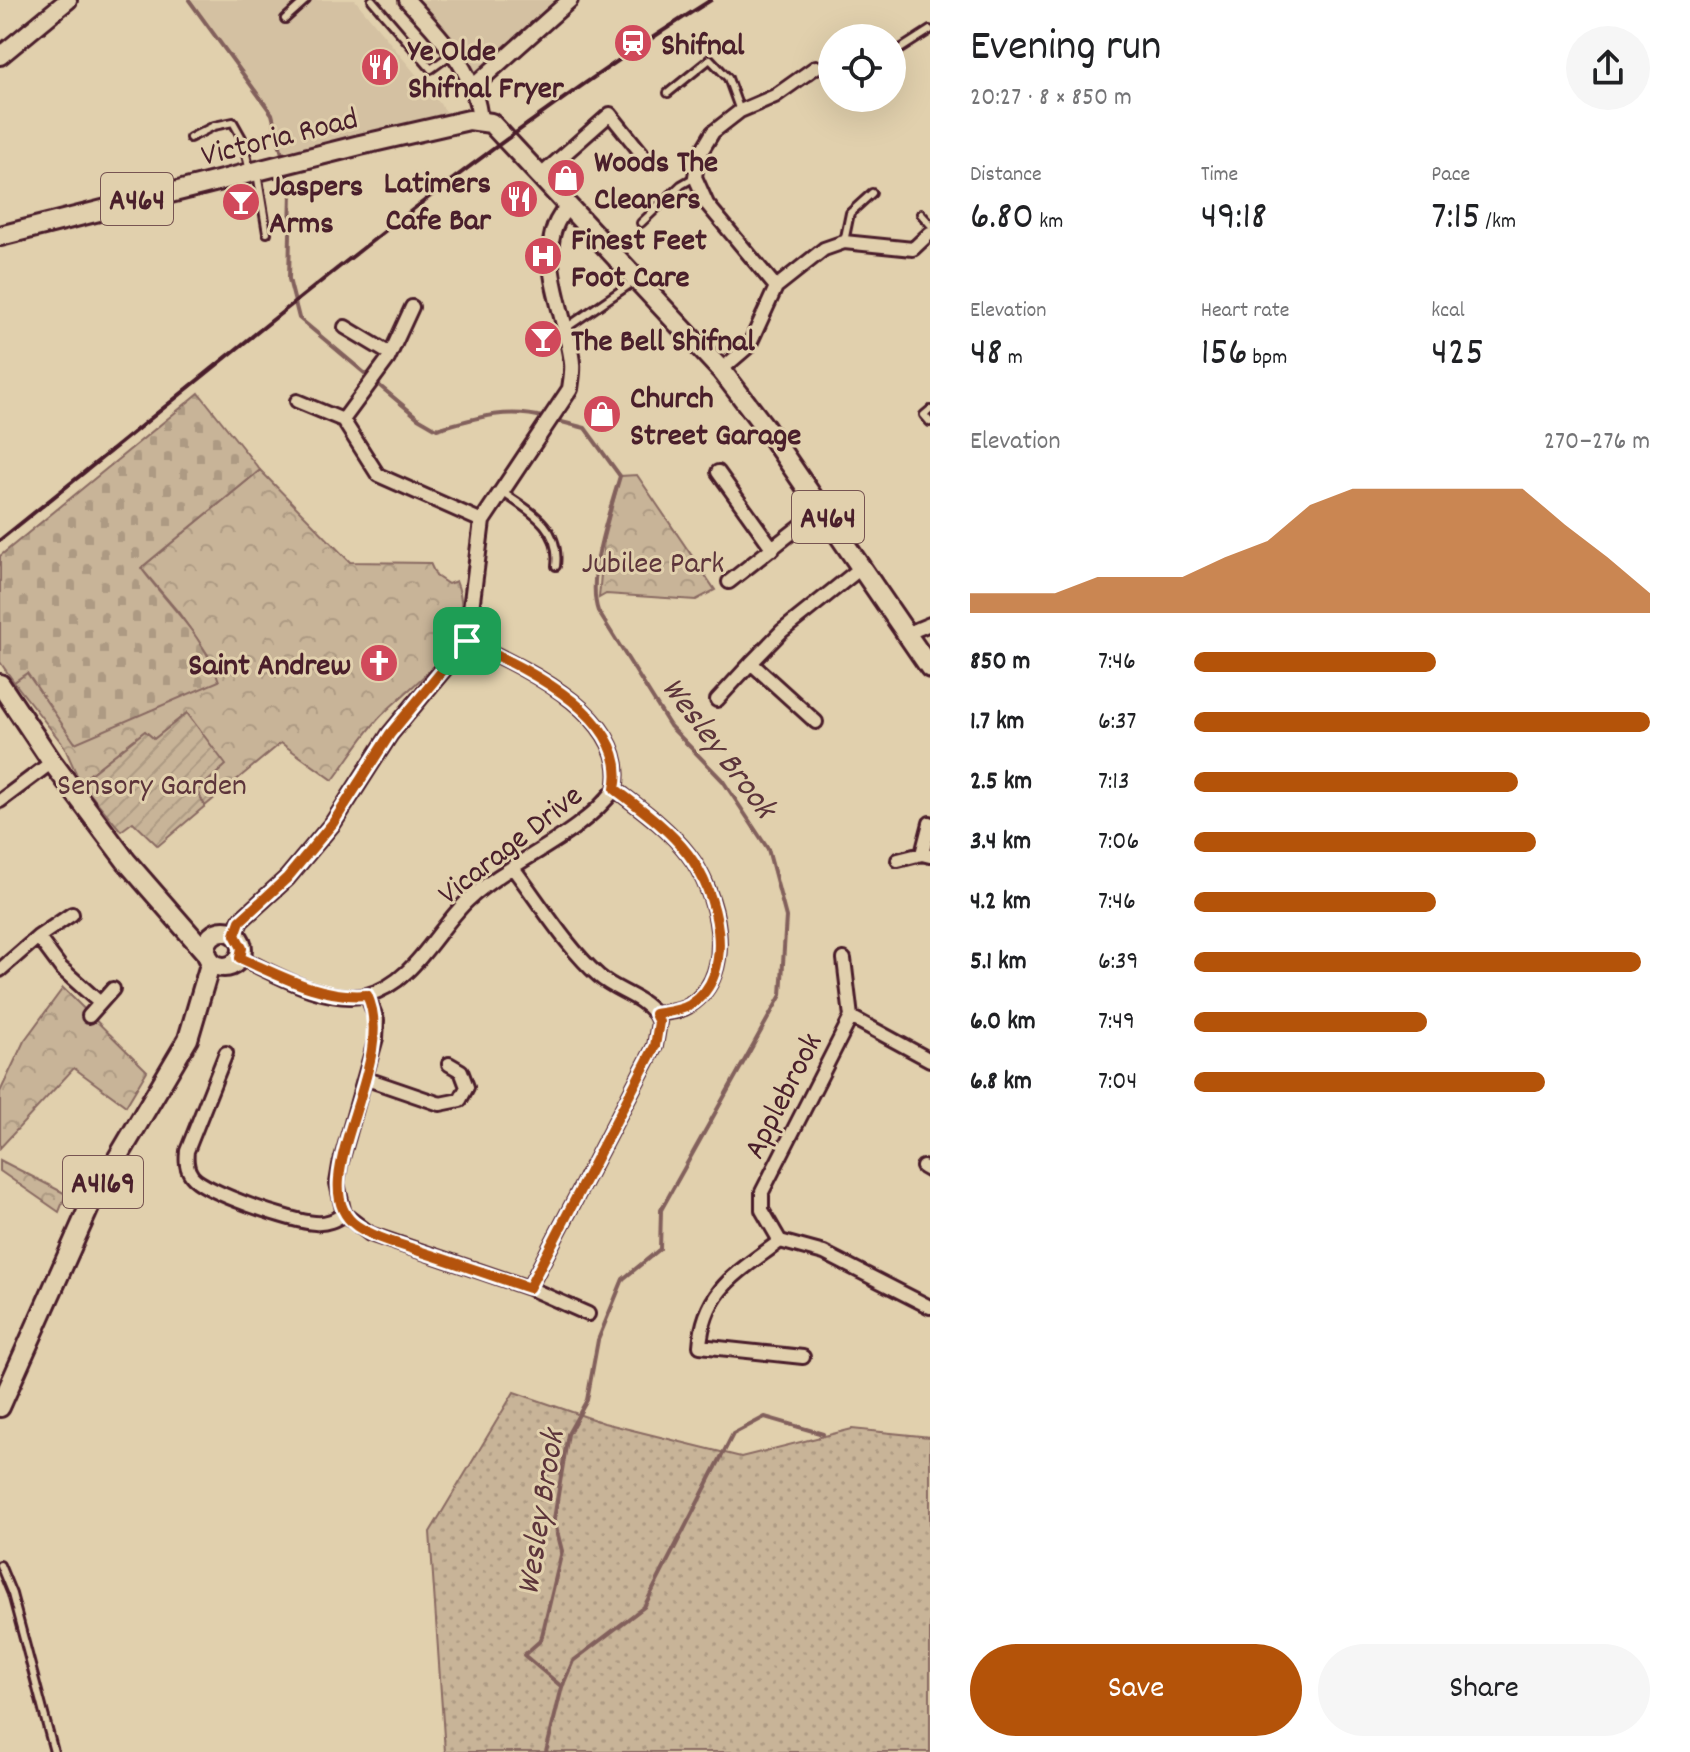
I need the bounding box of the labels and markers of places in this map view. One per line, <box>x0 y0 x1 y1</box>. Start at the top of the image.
station icon: Shifnal <box>612 22 654 64</box>
place label: Shifnal <box>661 25 745 71</box>
place label: Ye Olde Shifnal Fryer <box>407 31 565 114</box>
restaurant icon: Ye Olde Shifnal Fryer <box>359 46 401 88</box>
place label: Woods The Cleaners <box>594 142 718 225</box>
shop icon: Woods The Cleaners <box>545 157 587 199</box>
place label: Latimers Cafe Bar <box>384 163 492 246</box>
place label: Jaspers Arms <box>269 166 363 249</box>
restaurant icon: Latimers Cafe Bar <box>498 178 540 220</box>
bar icon: Jaspers Arms <box>220 181 262 223</box>
place label: Finest Feet Foot Care <box>571 220 707 303</box>
hospital icon: Finest Feet Foot Care <box>522 235 564 277</box>
bar icon: The Bell Shifnal <box>522 318 564 360</box>
place label: The Bell Shifnal <box>571 321 755 367</box>
place label: Church Street Garage <box>630 378 801 461</box>
shop icon: Church Street Garage <box>581 393 623 435</box>
pin <box>433 607 501 675</box>
church icon: Saint Andrew <box>358 642 400 684</box>
place label: Saint Andrew <box>188 645 351 691</box>

